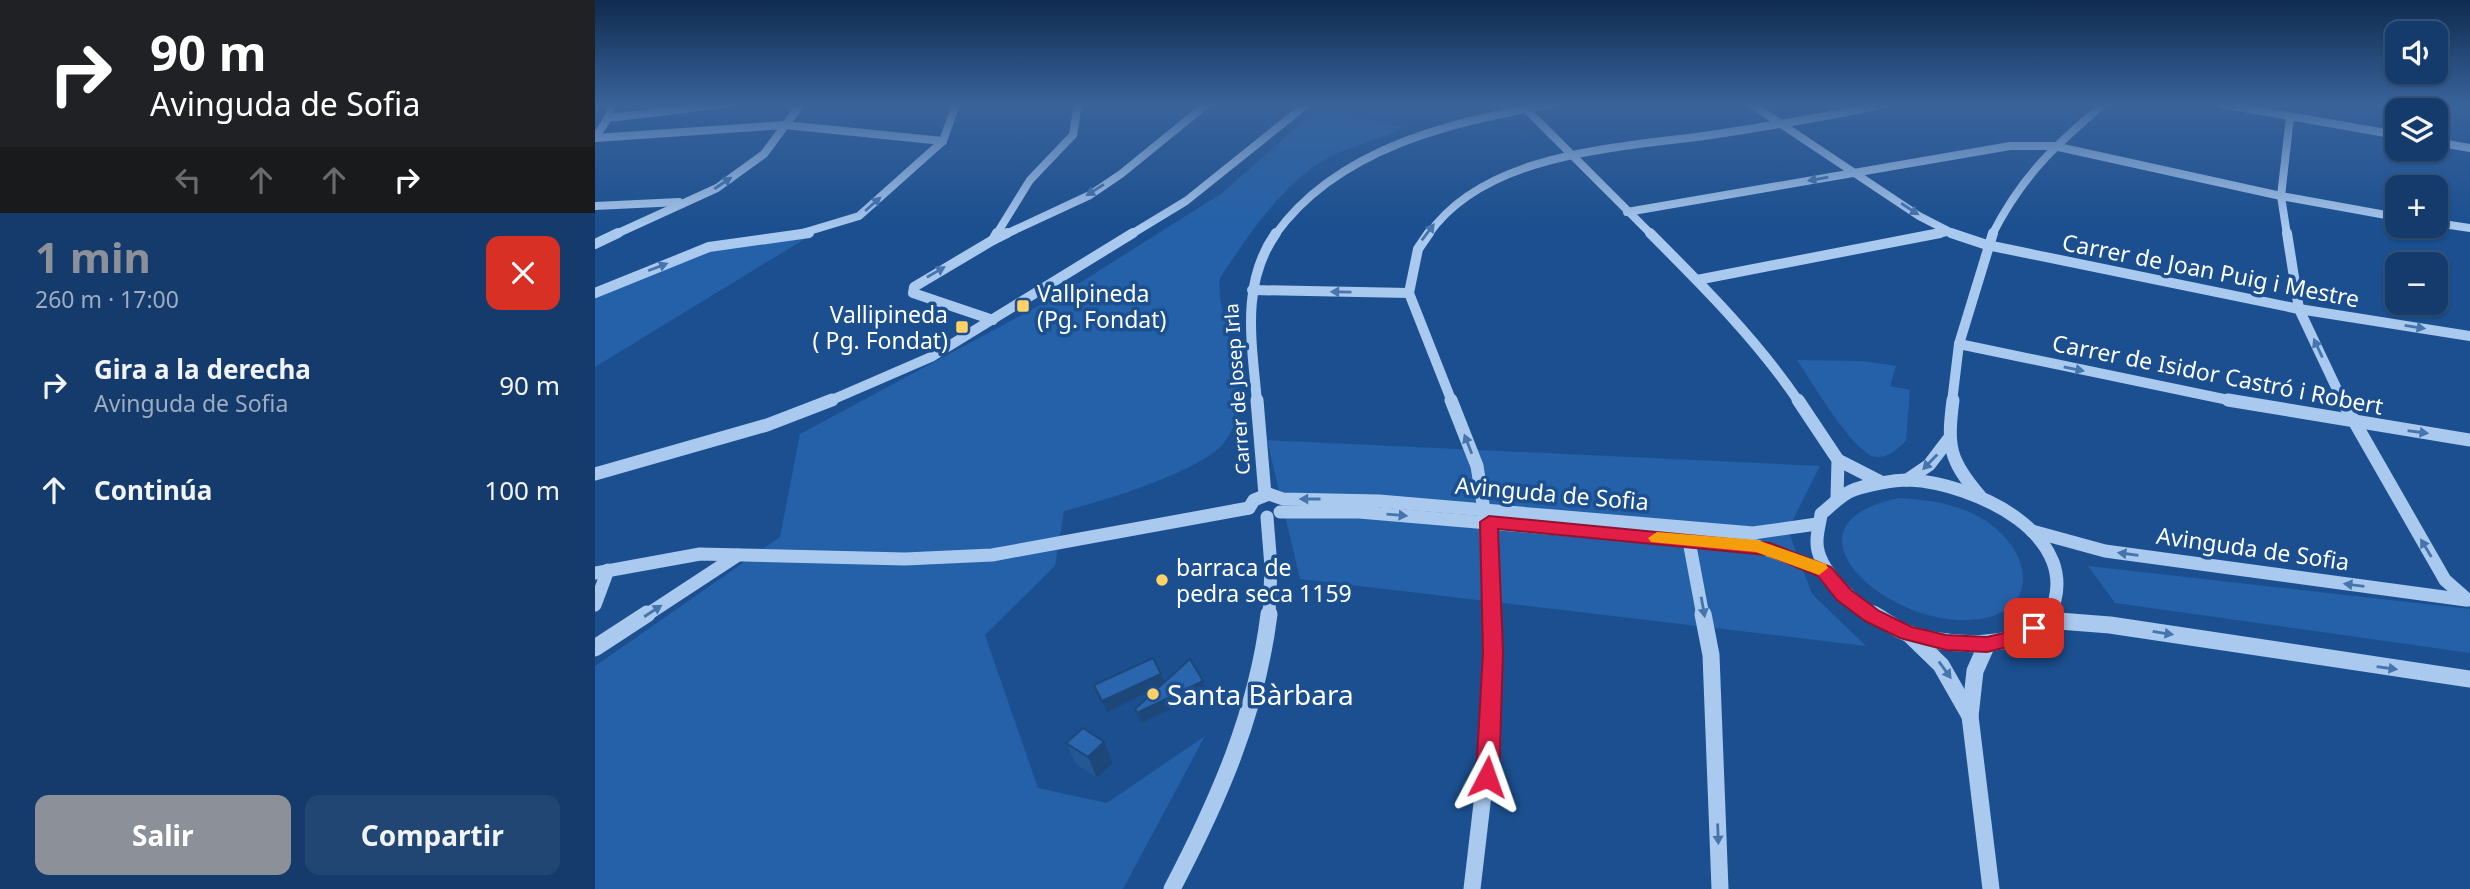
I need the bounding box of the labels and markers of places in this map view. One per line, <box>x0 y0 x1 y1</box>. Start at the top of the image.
place label: Vallpineda (Pg. Fondat) <box>1037 277 1166 335</box>
place label: Vallipineda ( Pg. Fondat) <box>813 298 948 356</box>
marker: Vallpineda (Pg. Fondat) <box>1015 298 1031 314</box>
marker: Vallipineda ( Pg. Fondat) <box>954 319 970 335</box>
place label: barraca de pedra seca 1159 <box>1176 551 1352 609</box>
marker: barraca de pedra seca 1159 <box>1154 572 1170 588</box>
pin <box>2004 598 2064 658</box>
place label: Santa Bàrbara <box>1167 675 1354 713</box>
marker: Santa Bàrbara <box>1145 686 1161 702</box>

